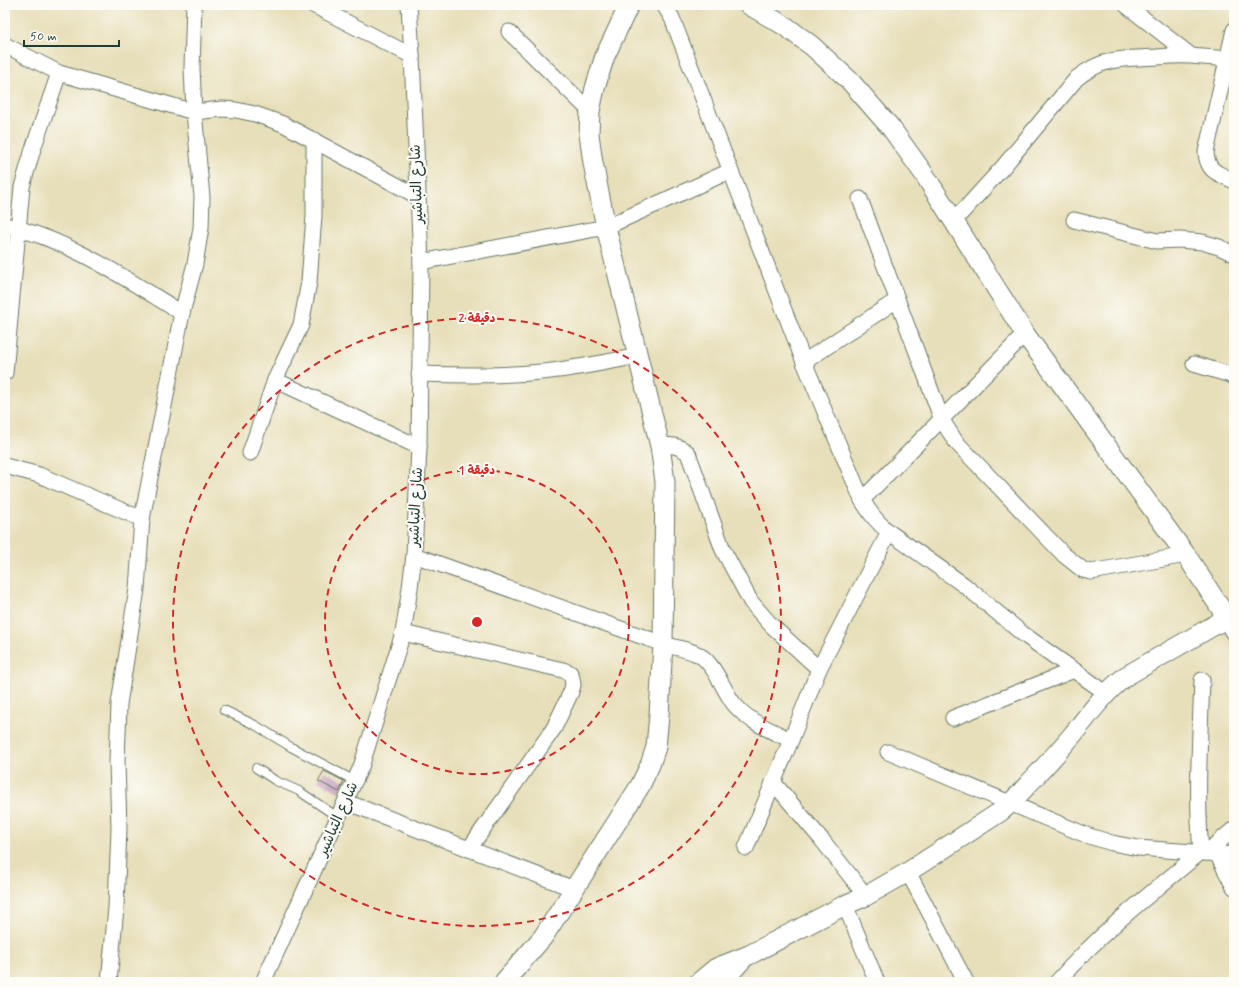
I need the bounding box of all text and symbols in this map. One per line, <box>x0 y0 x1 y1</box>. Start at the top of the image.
scale bar <box>24 22 119 48</box>
text: 50 m <box>30 29 57 45</box>
street label: شارع التباشير <box>406 144 428 225</box>
text: 2 دقيقة <box>459 311 496 327</box>
text: 1 دقيقة <box>459 463 496 479</box>
street label: شارع التباشير <box>404 467 428 548</box>
centre of rings <box>470 615 484 629</box>
street label: شارع التباشير <box>312 779 363 860</box>

